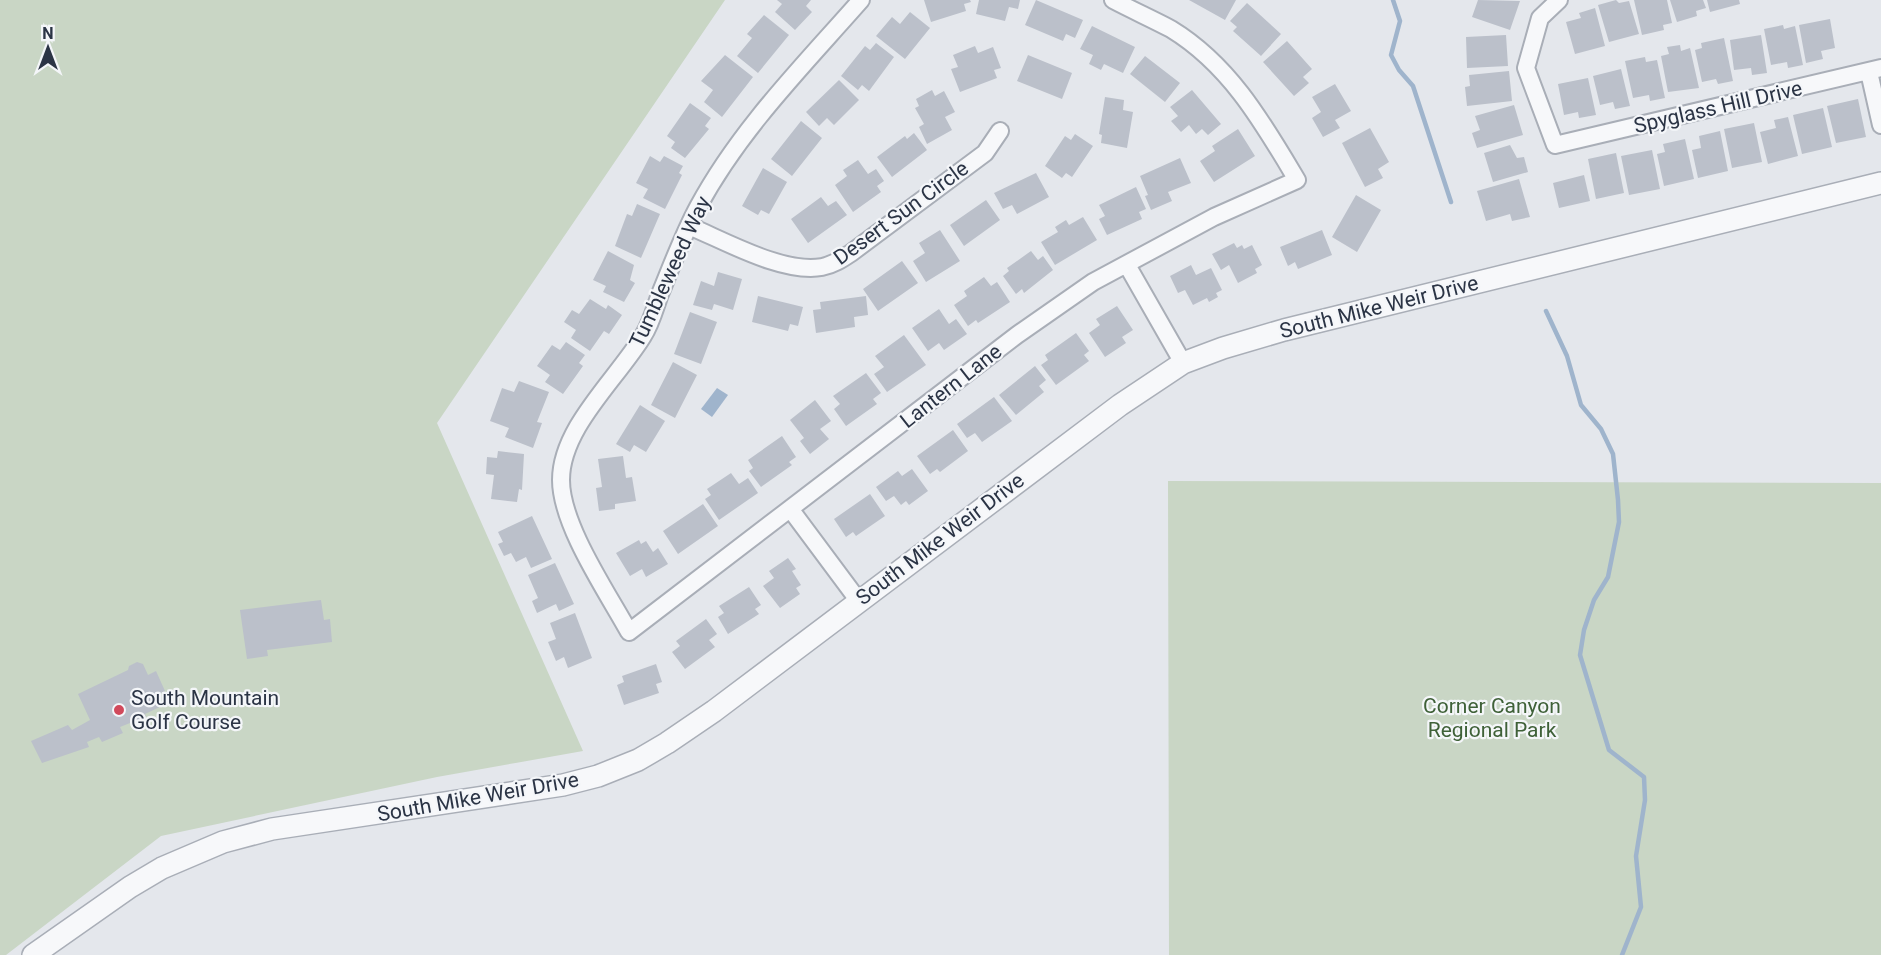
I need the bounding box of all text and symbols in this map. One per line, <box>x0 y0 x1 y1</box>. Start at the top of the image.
north arrow <box>18 18 78 78</box>
text: N <box>42 24 54 43</box>
street label: Spyglass Hill Drive <box>1632 76 1804 138</box>
street label: Desert Sun Circle <box>829 156 973 270</box>
street label: Tumbleweed Way <box>624 192 716 351</box>
street label: South Mike Weir Drive <box>1277 271 1481 343</box>
street label: Lantern Lane <box>896 339 1006 433</box>
street label: South Mike Weir Drive <box>851 468 1029 610</box>
place label: South Mountain Golf Course <box>131 686 279 734</box>
park label: Corner Canyon Regional Park <box>1423 694 1561 742</box>
marker: South Mountain Golf Course <box>112 703 126 717</box>
street label: South Mike Weir Drive <box>375 767 581 827</box>

